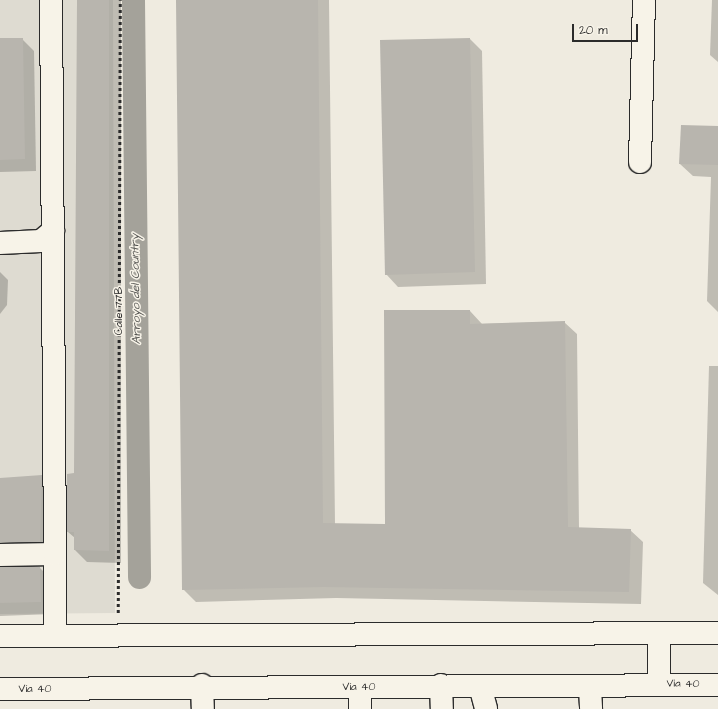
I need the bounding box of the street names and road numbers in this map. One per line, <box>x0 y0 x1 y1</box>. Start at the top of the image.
street label: Calle 77B <box>112 287 126 335</box>
street label: Vía 40 <box>666 677 700 691</box>
street label: Vía 40 <box>343 680 375 694</box>
street label: Vía 40 <box>19 682 51 696</box>

